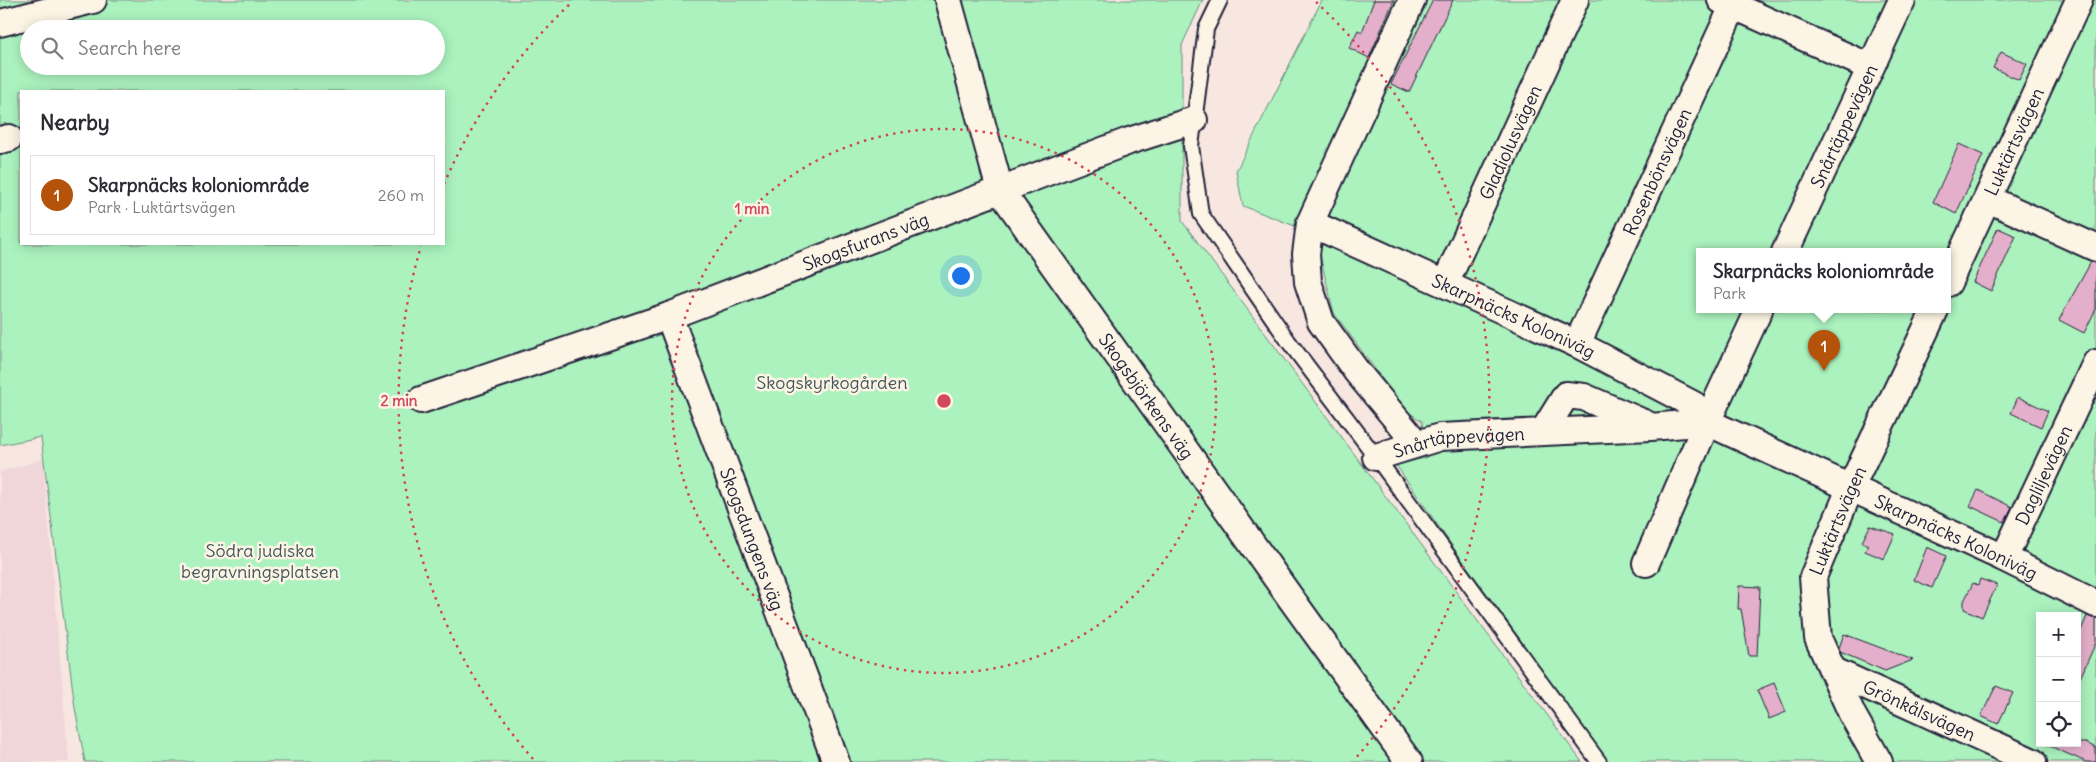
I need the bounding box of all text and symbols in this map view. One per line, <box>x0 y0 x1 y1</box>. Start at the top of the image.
search box <box>20 20 445 75</box>
icon: search <box>38 34 66 62</box>
text: Search here <box>78 36 181 60</box>
street label: Snårtäppevägen <box>1805 60 1882 191</box>
street label: Gladiolusvägen <box>1474 81 1546 203</box>
street label: Luktärtsvägen <box>1979 84 2048 199</box>
street label: Rosenbönsvägen <box>1617 104 1696 239</box>
text: Nearby <box>40 109 110 136</box>
text: Skarpnäcks koloniområde <box>88 173 309 197</box>
text: 1 <box>54 185 60 205</box>
text: 260 m <box>378 185 424 205</box>
text: Park · Luktärtsvägen <box>88 197 236 217</box>
text: 1 min <box>735 199 770 218</box>
street label: Skogsfurans väg <box>799 207 932 276</box>
popup <box>1696 248 1951 313</box>
text: Skarpnäcks koloniområde <box>1713 259 1934 283</box>
your location <box>948 263 974 289</box>
street label: Skarpnäcks Koloniväg <box>1428 268 1599 363</box>
text: Park <box>1713 283 1746 303</box>
street label: Skogsbjörkens väg <box>1094 329 1200 464</box>
pin: 1 <box>1808 330 1840 371</box>
park label: Skogskyrkogården <box>756 371 908 394</box>
text: 2 min <box>381 391 418 410</box>
centre of rings <box>935 392 953 410</box>
street label: Snårtäppevägen <box>1390 421 1525 463</box>
street label: Dagliljevägen <box>2010 421 2077 529</box>
street label: Luktärtsvägen <box>1804 462 1871 578</box>
street label: Skogsdungens väg <box>715 464 790 613</box>
street label: Skarpnäcks Koloniväg <box>1871 489 2042 584</box>
park label: Södra judiska begravningsplatsen <box>181 539 339 583</box>
map controls <box>2036 612 2081 747</box>
button: + <box>2036 612 2081 657</box>
button: − <box>2036 657 2081 702</box>
street label: Grönkålsvägen <box>1860 674 1979 746</box>
button: locate <box>2036 702 2081 747</box>

